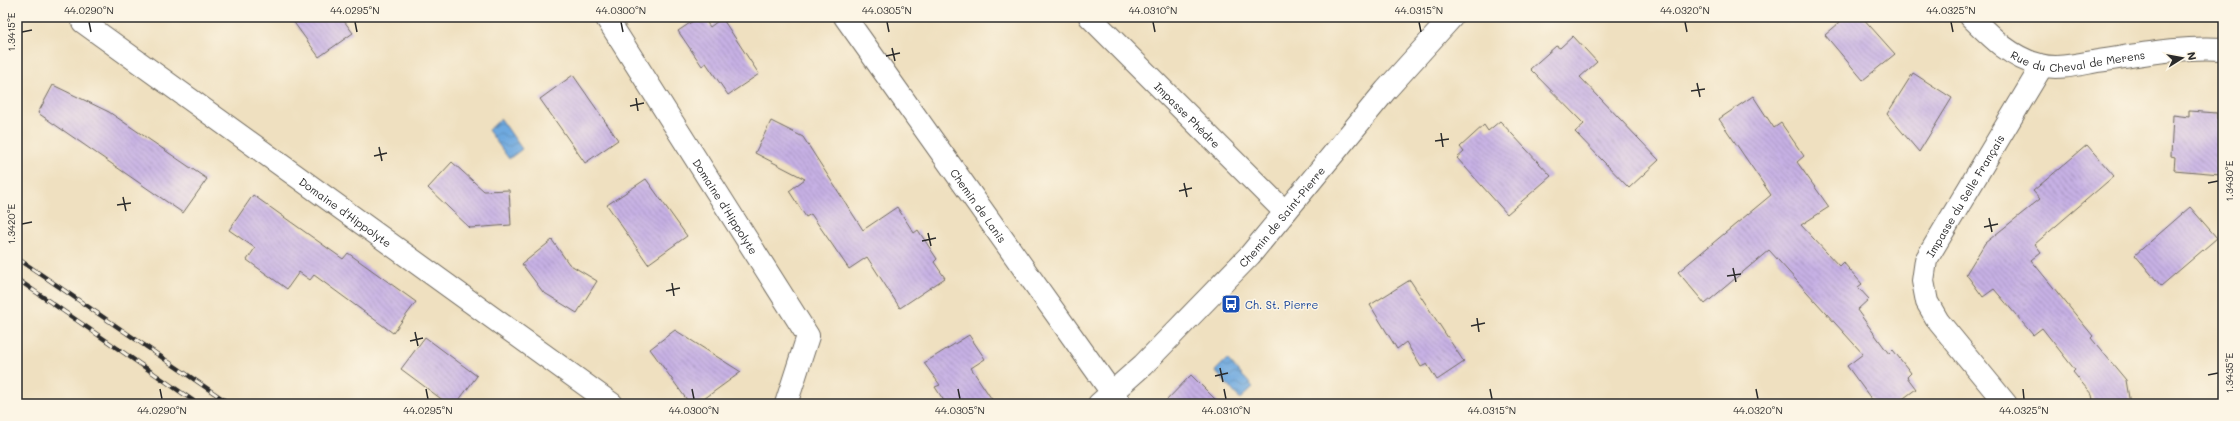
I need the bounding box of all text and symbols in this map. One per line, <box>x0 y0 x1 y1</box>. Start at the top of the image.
text: 44.0290°N <box>64 3 114 17</box>
text: 44.0295°N <box>330 3 380 17</box>
text: 44.0300°N <box>596 3 646 17</box>
text: 44.0305°N <box>862 3 912 17</box>
text: 44.0310°N <box>1129 3 1177 17</box>
text: 44.0315°N <box>1395 3 1443 17</box>
text: 44.0320°N <box>1660 3 1710 17</box>
text: 44.0325°N <box>1926 3 1976 17</box>
text: 1.3415°E <box>4 12 18 52</box>
north arrow <box>2162 38 2202 78</box>
street label: Rue du Cheval de Merens <box>2008 46 2146 75</box>
text: N <box>2184 50 2200 62</box>
street label: Impasse Phèdre <box>1151 78 1224 151</box>
street label: Impasse du Selle Français <box>1922 131 2007 260</box>
street label: Domaine d'Hippolyte <box>690 156 762 257</box>
text: 1.3430°E <box>2222 160 2236 201</box>
street label: Chemin de Saint-Pierre <box>1235 163 1328 270</box>
street label: Chemin de Lanis <box>947 165 1010 245</box>
street label: Domaine d'Hippolyte <box>296 173 395 250</box>
text: 1.3420°E <box>4 203 18 244</box>
bus stop icon: Ch. St. Pierre <box>1220 293 1242 315</box>
place label: Ch. St. Pierre <box>1245 297 1319 312</box>
text: 1.3435°E <box>2222 353 2236 393</box>
text: 44.0290°N <box>137 403 187 417</box>
text: 44.0295°N <box>403 403 453 417</box>
text: 44.0300°N <box>669 403 719 417</box>
text: 44.0305°N <box>935 403 985 417</box>
text: 44.0310°N <box>1202 403 1250 417</box>
text: 44.0315°N <box>1468 403 1516 417</box>
text: 44.0320°N <box>1733 403 1783 417</box>
text: 44.0325°N <box>1999 403 2049 417</box>

